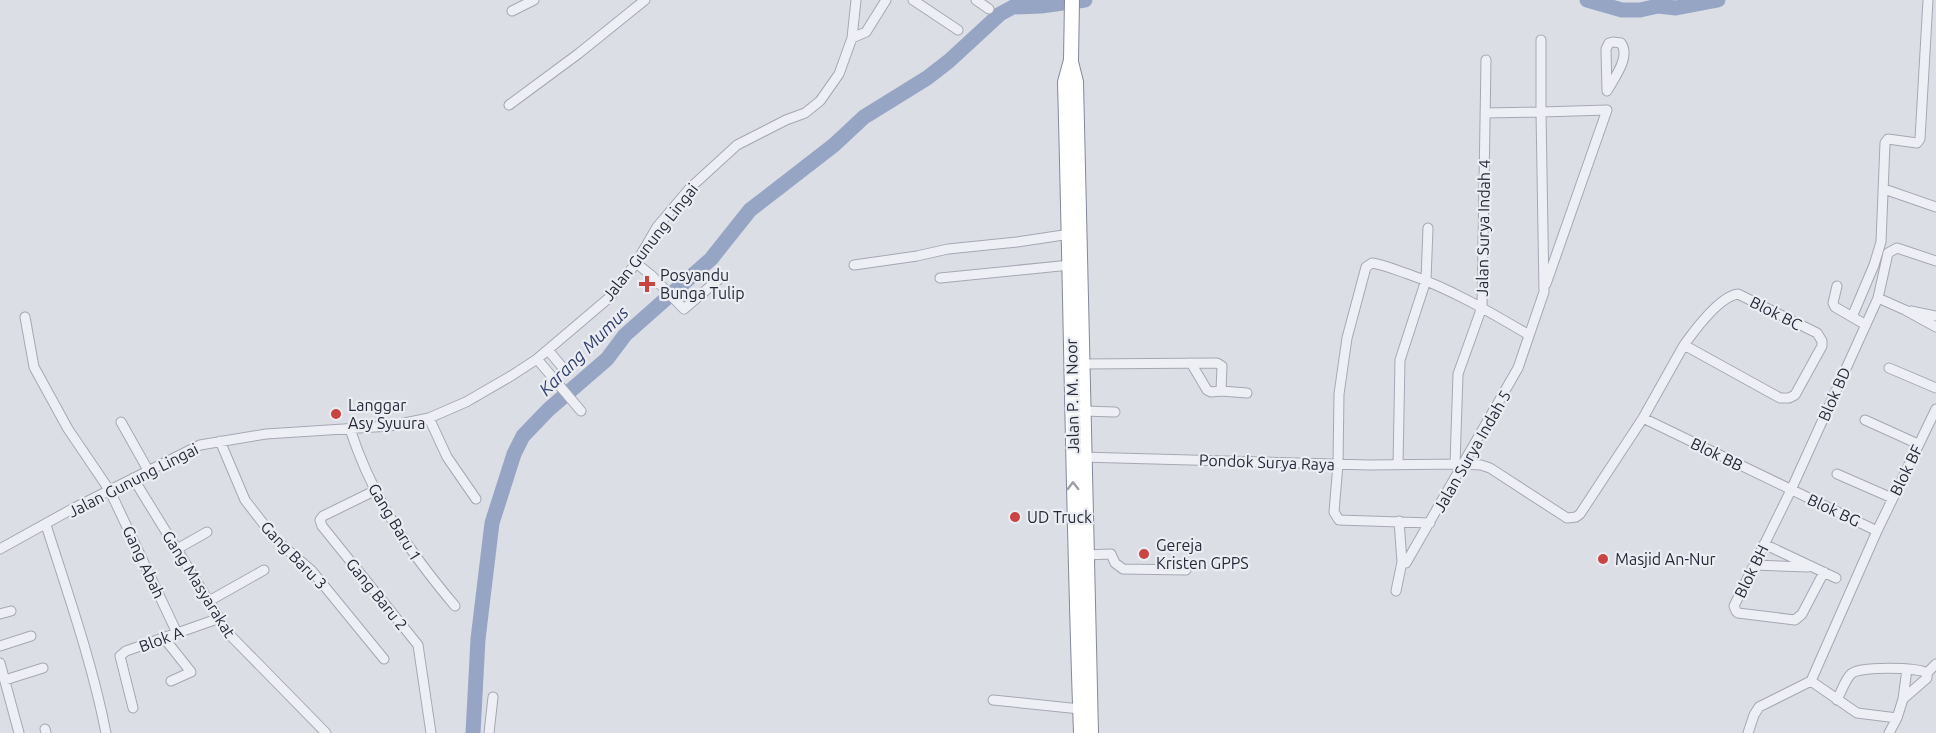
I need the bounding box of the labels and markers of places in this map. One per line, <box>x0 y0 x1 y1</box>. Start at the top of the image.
place label: Posyandu Bunga Tulip <box>660 266 745 302</box>
marker: Posyandu Bunga Tulip <box>638 275 656 293</box>
place label: Langgar Asy Syuura <box>348 396 425 432</box>
marker: Langgar Asy Syuura <box>329 407 343 421</box>
place label: UD Truck <box>1027 508 1092 526</box>
marker: UD Truck <box>1008 510 1022 524</box>
place label: Gereja Kristen GPPS <box>1156 536 1249 572</box>
marker: Gereja Kristen GPPS <box>1137 547 1151 561</box>
place label: Masjid An-Nur <box>1615 550 1716 568</box>
marker: Masjid An-Nur <box>1596 552 1610 566</box>

